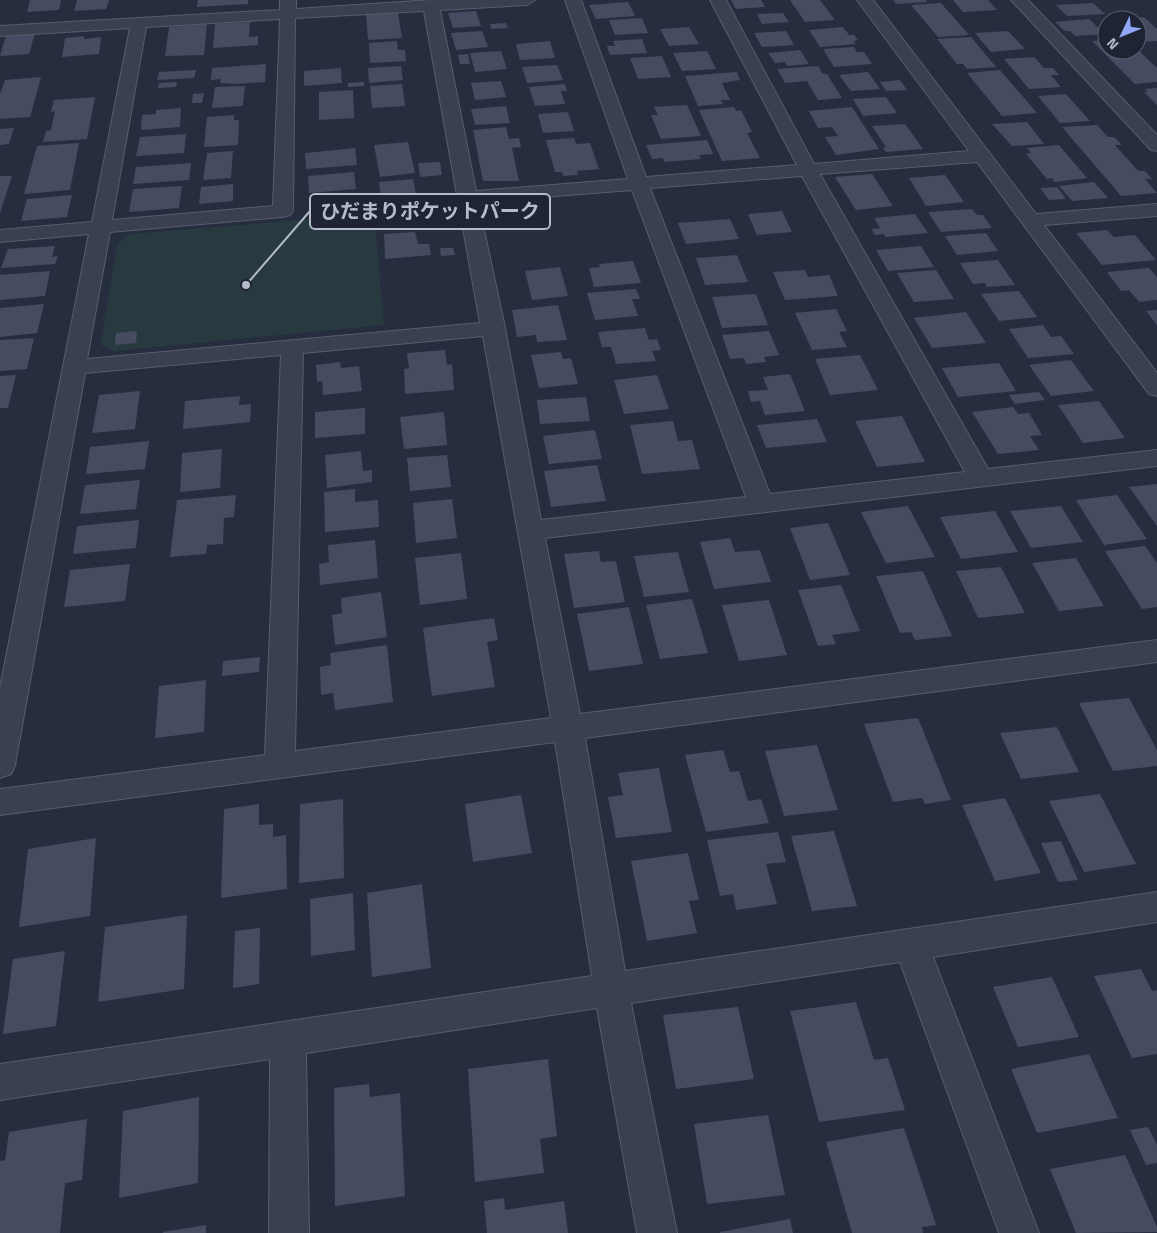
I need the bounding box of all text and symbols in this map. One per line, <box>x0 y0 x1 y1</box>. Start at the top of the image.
north arrow <box>1097 10 1147 60</box>
text: N <box>1101 33 1123 55</box>
callout: ひだまりポケットパーク <box>310 194 550 229</box>
text: ひだまりポケットパーク <box>320 195 540 226</box>

